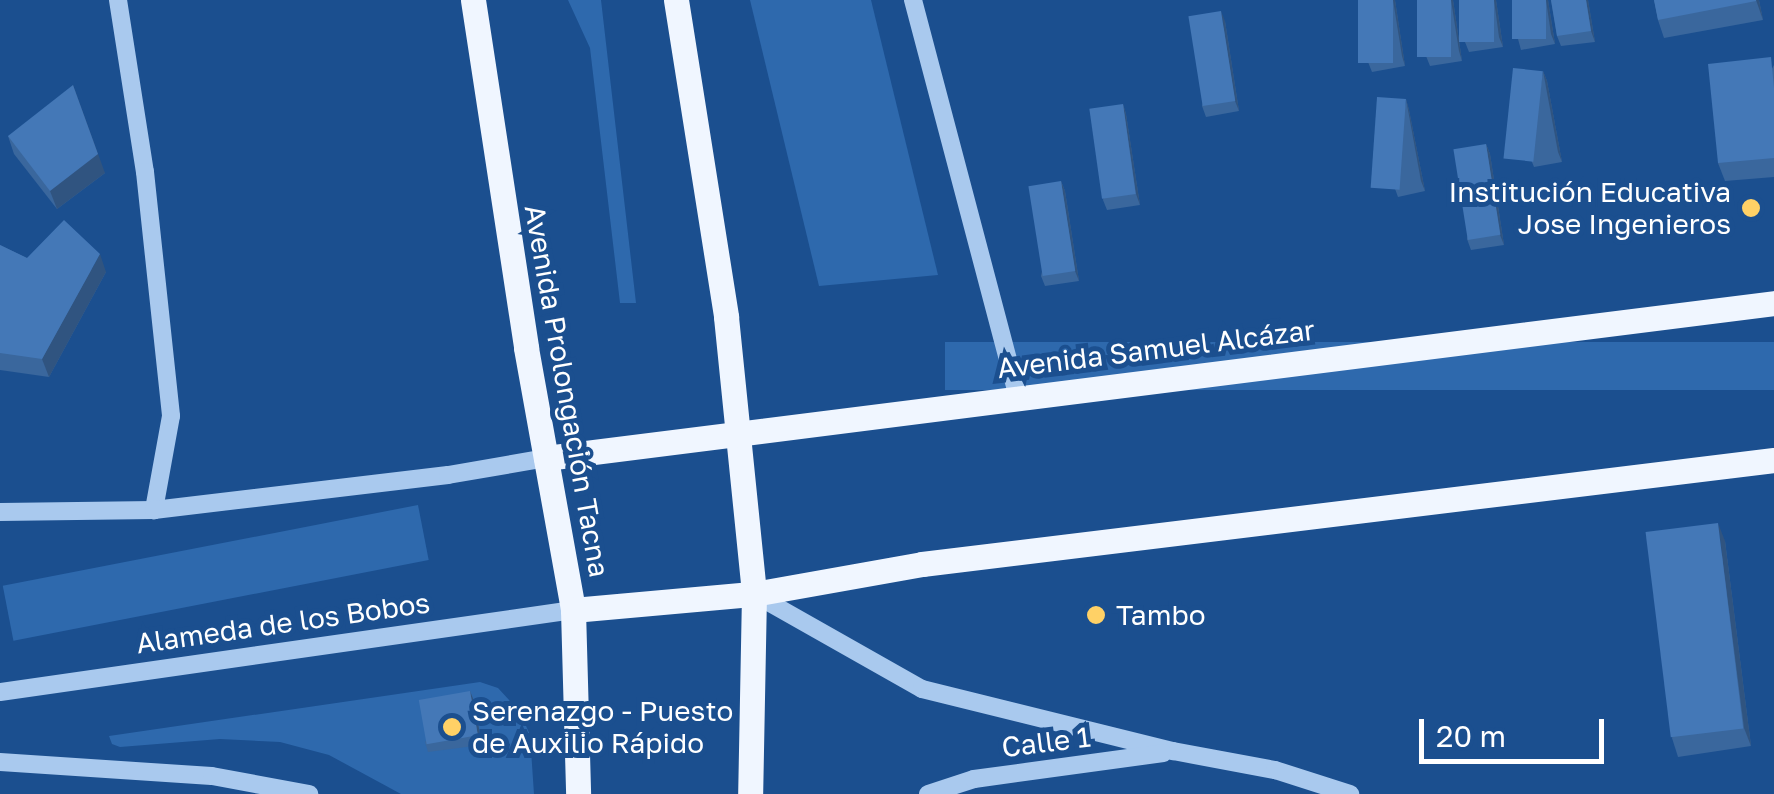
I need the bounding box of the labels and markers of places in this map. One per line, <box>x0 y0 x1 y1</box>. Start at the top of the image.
place label: Institución Educativa Jose Ingenieros <box>1448 175 1731 241</box>
marker: Institución Educativa Jose Ingenieros <box>1740 197 1762 219</box>
place label: Tambo <box>1116 598 1205 632</box>
marker: Tambo <box>1085 604 1107 626</box>
place label: Serenazgo - Puesto de Auxilio Rápido <box>472 694 733 760</box>
marker: Serenazgo - Puesto de Auxilio Rápido <box>441 716 463 738</box>

